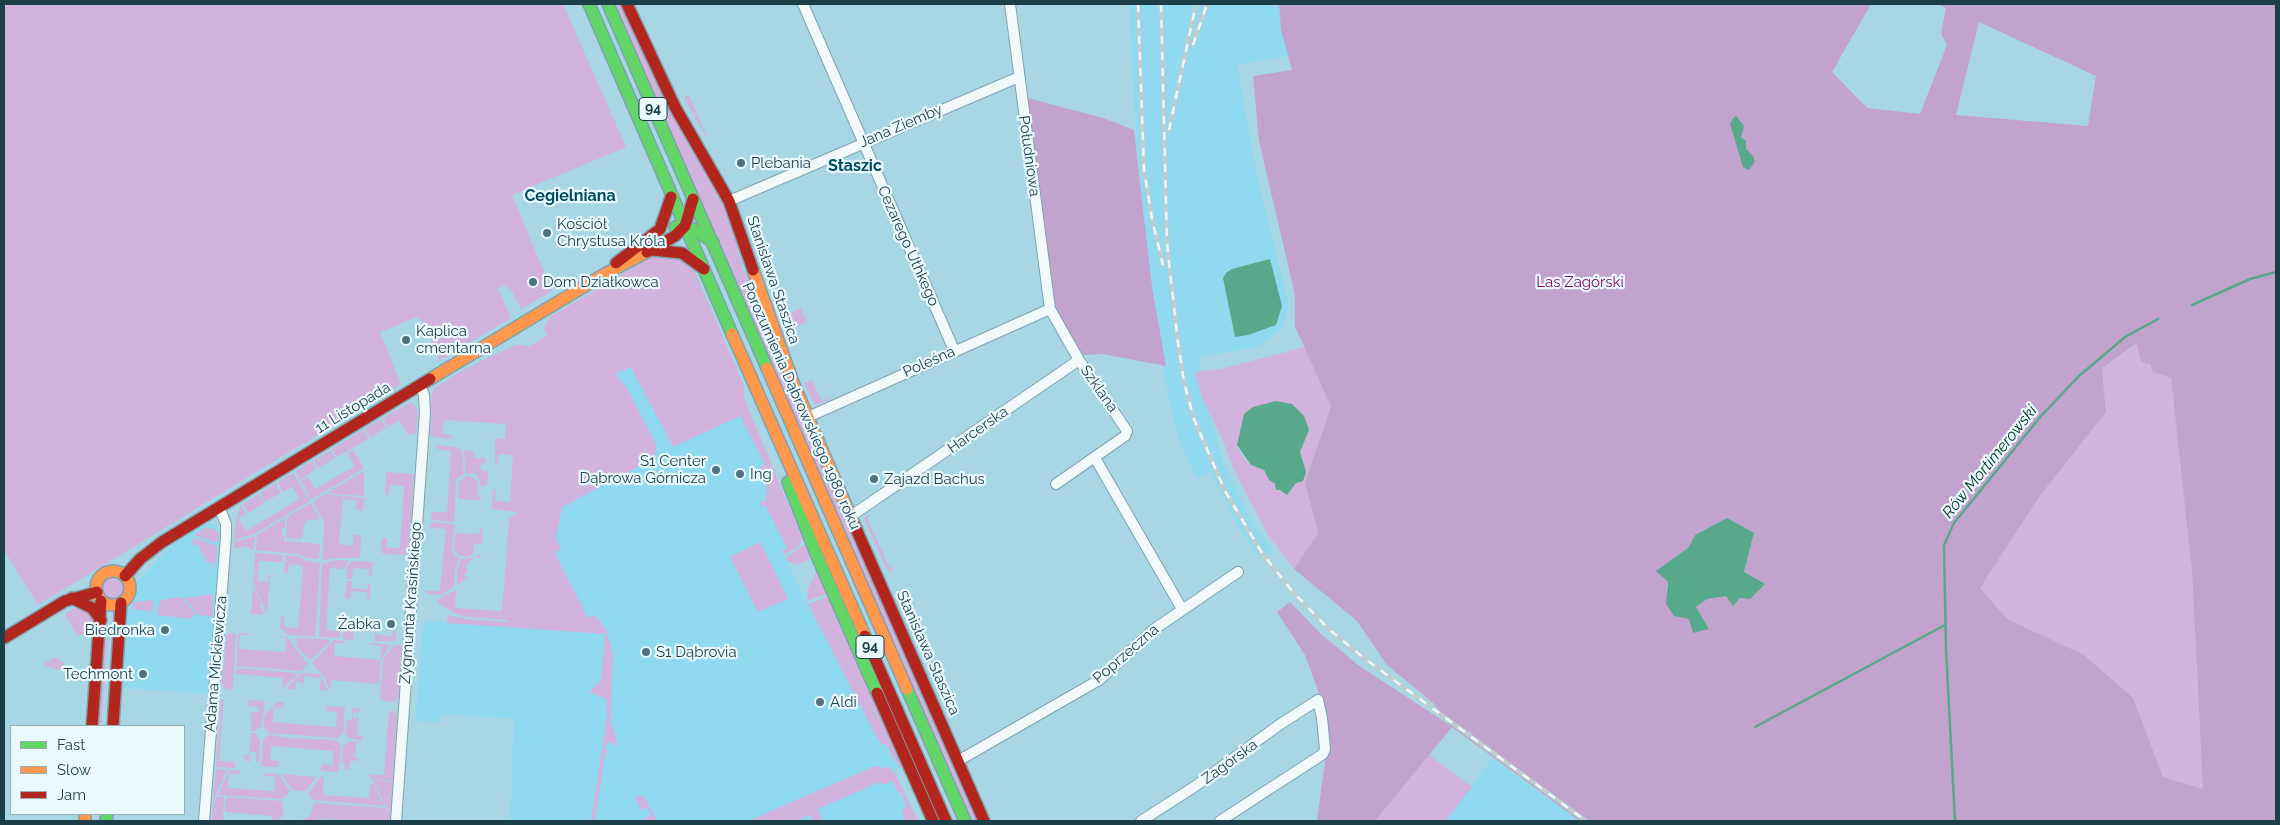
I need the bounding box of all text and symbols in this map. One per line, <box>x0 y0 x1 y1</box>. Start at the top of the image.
road number: 94 <box>639 98 667 120</box>
street label: Jana Ziemby <box>857 100 945 152</box>
street label: Południowa <box>1014 114 1044 198</box>
place label: Plebania <box>751 154 811 172</box>
district label: Staszic <box>828 156 882 176</box>
marker: Plebania <box>735 157 747 169</box>
street label: Cezarego Uthkego <box>873 183 943 309</box>
district label: Cegielniana <box>524 186 616 206</box>
street label: Stanisława Staszica <box>743 214 803 346</box>
place label: Kościół Chrystusa Króla <box>557 215 666 250</box>
marker: Kościół Chrystusa Króla <box>541 227 553 239</box>
place label: Dom Działkowca <box>543 273 659 291</box>
park label: Las Zagórski <box>1536 273 1624 291</box>
marker: Dom Działkowca <box>527 276 539 288</box>
street label: Porozumienia Dąbrowskiego 1980 roku <box>738 279 864 533</box>
place label: Kaplica cmentarna <box>416 322 491 357</box>
marker: Kaplica cmentarna <box>400 334 412 346</box>
street label: Poleśna <box>900 343 958 381</box>
street label: Szklana <box>1076 362 1122 416</box>
street label: 11 Listopada <box>312 378 394 438</box>
water label: Rów Mortimerowski <box>1939 402 2041 522</box>
street label: Harcerska <box>944 403 1012 457</box>
place label: S1 Center Dąbrowa Górnicza <box>579 452 706 487</box>
marker: S1 Center Dąbrowa Górnicza <box>710 464 722 476</box>
place label: Ing <box>750 465 772 483</box>
marker: Ing <box>734 468 746 480</box>
place label: Zajazd Bachus <box>884 470 985 488</box>
marker: Zajazd Bachus <box>868 473 880 485</box>
street label: Zygmunta Krasińskiego <box>396 521 426 685</box>
street label: Stanisława Staszica <box>892 588 964 718</box>
street label: Adama Mickiewicza <box>201 595 231 733</box>
place label: Żabka <box>338 615 381 633</box>
marker: Żabka <box>385 618 397 630</box>
place label: Biedronka <box>85 621 155 639</box>
street label: Poprzeczna <box>1089 621 1163 687</box>
marker: Biedronka <box>159 624 171 636</box>
road number: 94 <box>856 636 884 659</box>
place label: S1 Dąbrovia <box>656 643 737 661</box>
marker: S1 Dąbrovia <box>640 646 652 658</box>
place label: Techmont <box>63 665 133 683</box>
marker: Techmont <box>137 668 149 680</box>
place label: Aldi <box>830 693 857 711</box>
marker: Aldi <box>814 696 826 708</box>
legend <box>10 725 185 815</box>
text: Fast <box>57 736 85 754</box>
street label: Zagórska <box>1199 736 1261 788</box>
text: Slow <box>57 761 91 779</box>
text: Jam <box>57 786 86 804</box>

